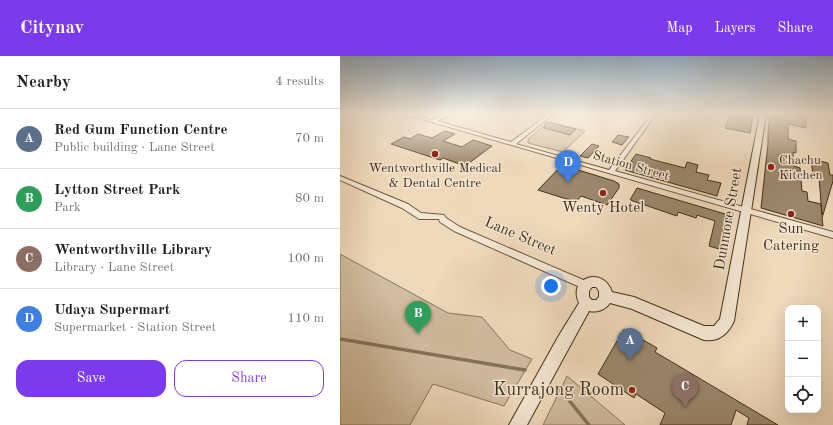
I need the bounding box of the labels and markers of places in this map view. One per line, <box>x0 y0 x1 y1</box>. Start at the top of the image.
marker: Wentworthville Medical & Dental Centre <box>430 149 440 159</box>
pin: D <box>555 150 581 183</box>
place label: Chachu Kitchen <box>779 154 823 182</box>
place label: Wentworthville Medical & Dental Centre <box>369 162 502 190</box>
marker: Chachu Kitchen <box>766 162 776 172</box>
marker: Wenty Hotel <box>598 188 608 198</box>
place label: Wenty Hotel <box>562 201 644 216</box>
marker: Sun Catering <box>786 209 796 219</box>
place label: Sun Catering <box>763 222 819 254</box>
pin: B <box>405 301 431 334</box>
pin: A <box>617 328 643 361</box>
pin: C <box>672 374 698 407</box>
place label: Kurrajong Room <box>493 381 624 399</box>
marker: Kurrajong Room <box>627 385 637 395</box>

